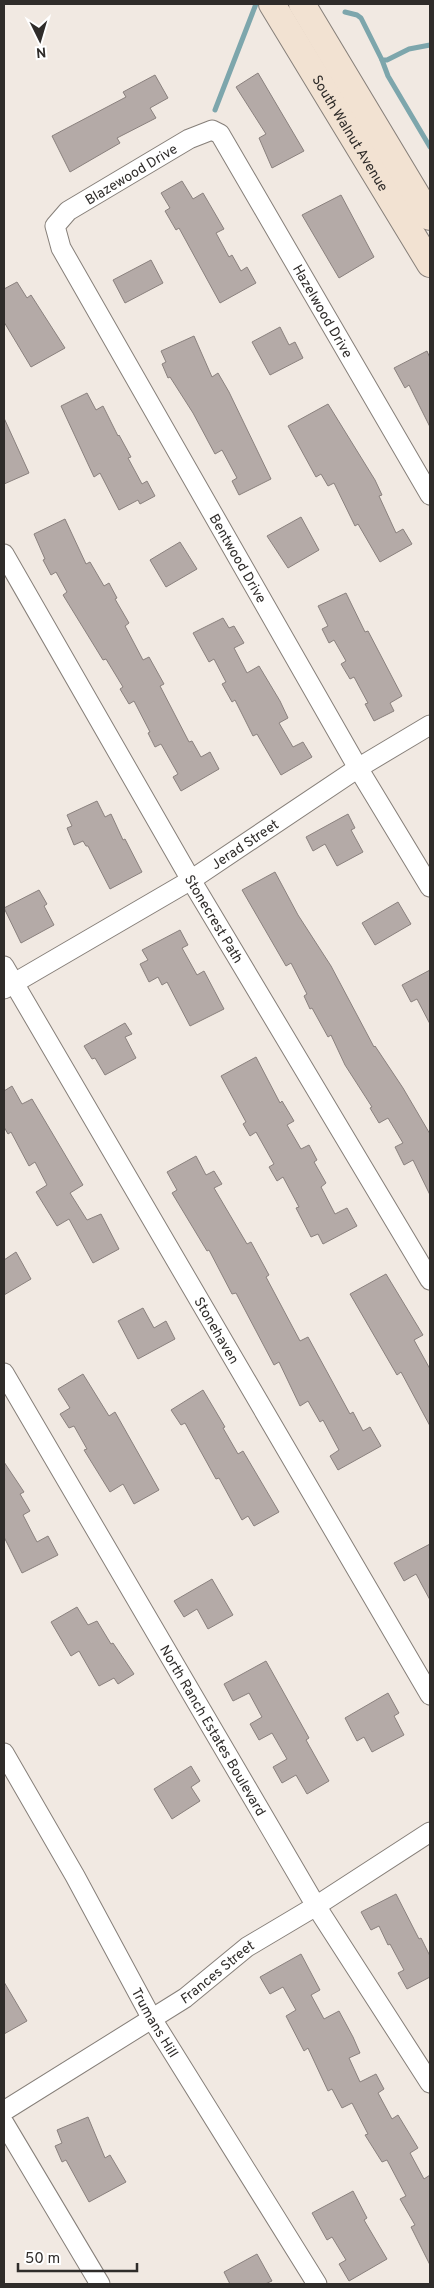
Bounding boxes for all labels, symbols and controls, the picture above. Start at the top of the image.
north arrow [15,15,65,65]
text: N [35,43,47,60]
street label: South Walnut Avenue [307,73,391,195]
street label: Blazewood Drive [82,141,181,210]
street label: Hazelwood Drive [288,262,355,362]
street label: Bentwood Drive [205,511,269,607]
street label: Jerad Street [208,817,283,874]
street label: Stonecrest Path [180,872,246,967]
street label: Stonehaven [189,1295,242,1368]
street label: North Ranch Estates Boulevard [155,1642,269,1820]
street label: Frances Street [178,1938,258,2008]
street label: Trumans Hill [127,1985,181,2061]
scale bar [18,2240,136,2272]
text: 50 m [25,2250,60,2269]

